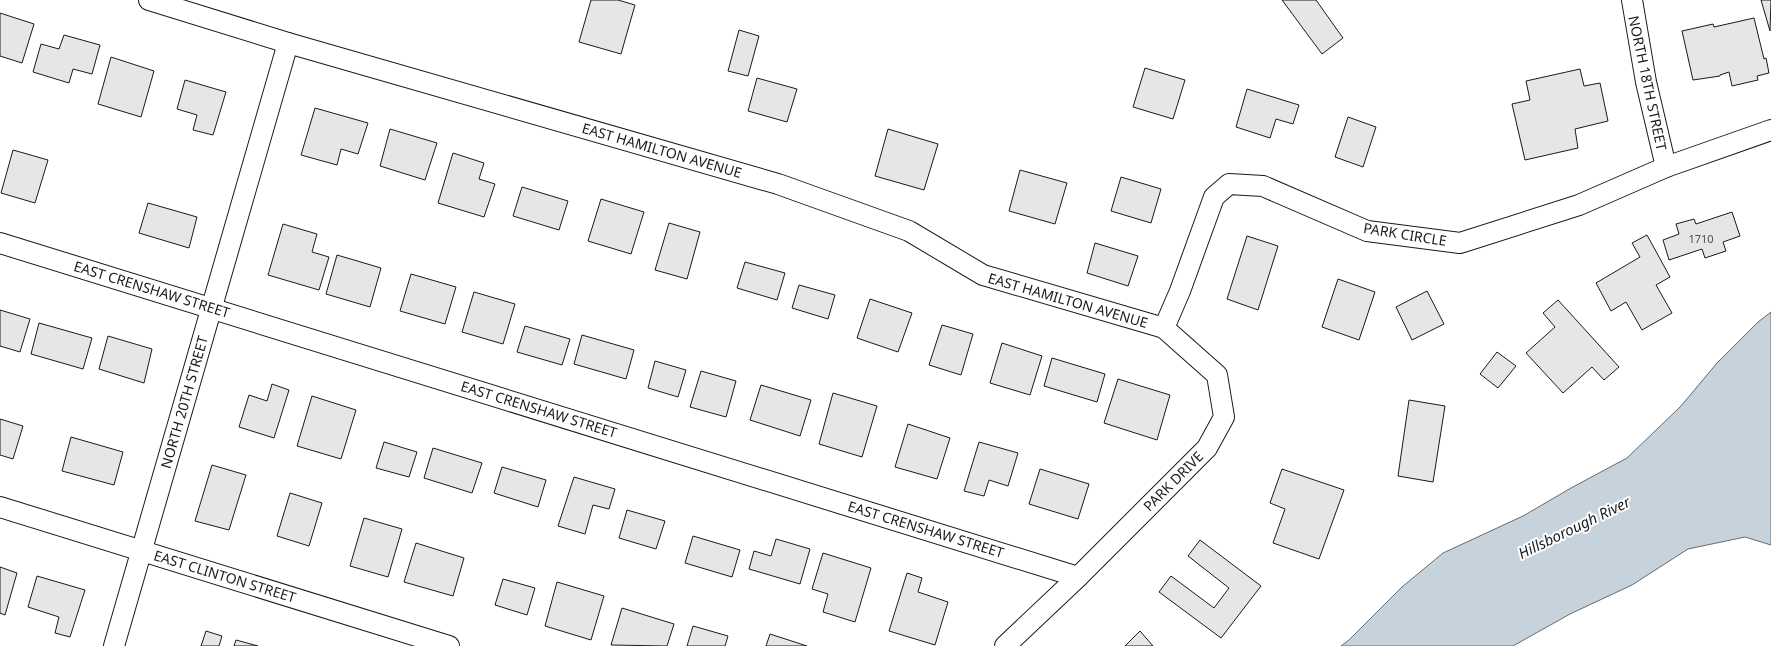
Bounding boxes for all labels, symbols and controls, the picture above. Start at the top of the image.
street label: NORTH 18TH STREET [1624,14,1672,152]
street label: EAST HAMILTON AVENUE [580,118,744,182]
street label: PARK CIRCLE [1362,218,1448,250]
house number: 1710 [1688,231,1714,246]
street label: EAST CRENSHAW STREET [72,256,233,322]
street label: EAST HAMILTON AVENUE [986,268,1150,332]
street label: NORTH 20TH STREET [156,333,212,471]
street label: EAST CRENSHAW STREET [459,376,620,442]
street label: PARK DRIVE [1139,447,1207,515]
water label: Hillsborough River [1515,491,1634,563]
street label: EAST CRENSHAW STREET [846,496,1007,562]
street label: EAST CLINTON STREET [152,545,299,607]

